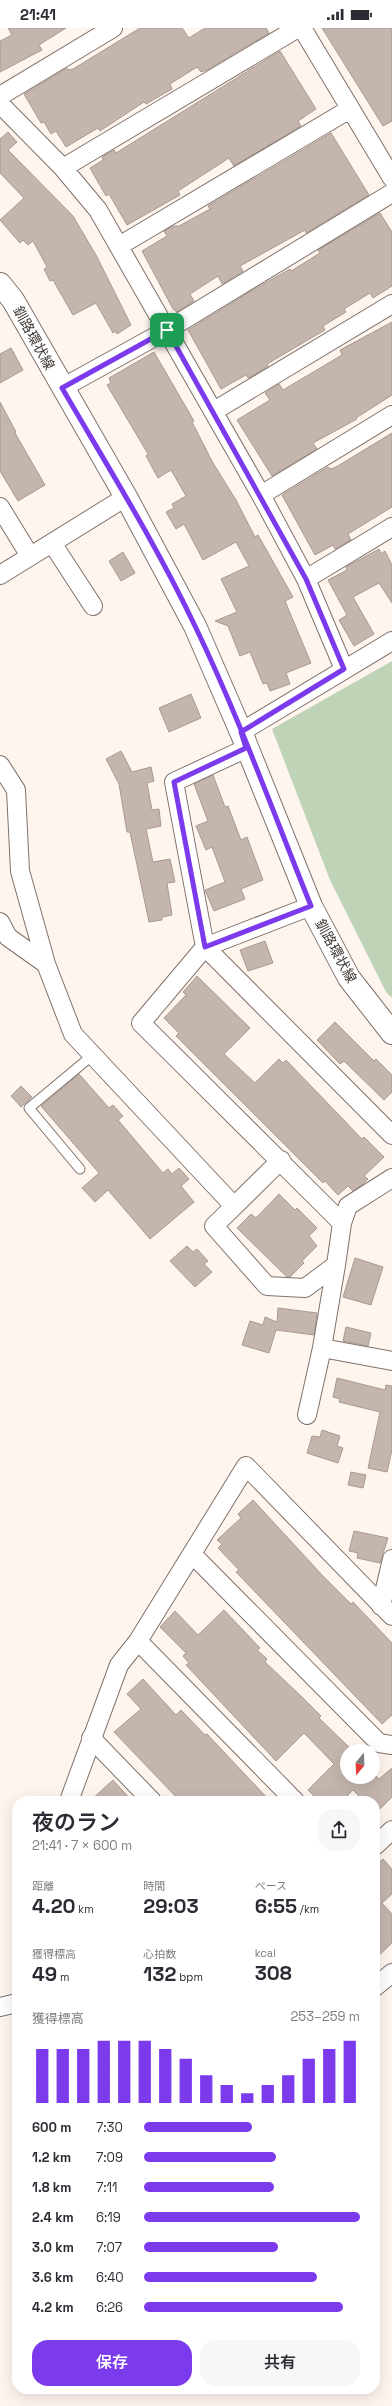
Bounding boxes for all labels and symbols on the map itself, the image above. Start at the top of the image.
street label: 釧路環状線 [9,303,59,373]
pin [150,313,184,347]
street label: 釧路環状線 [311,916,361,986]
north arrow [340,1744,380,1784]

